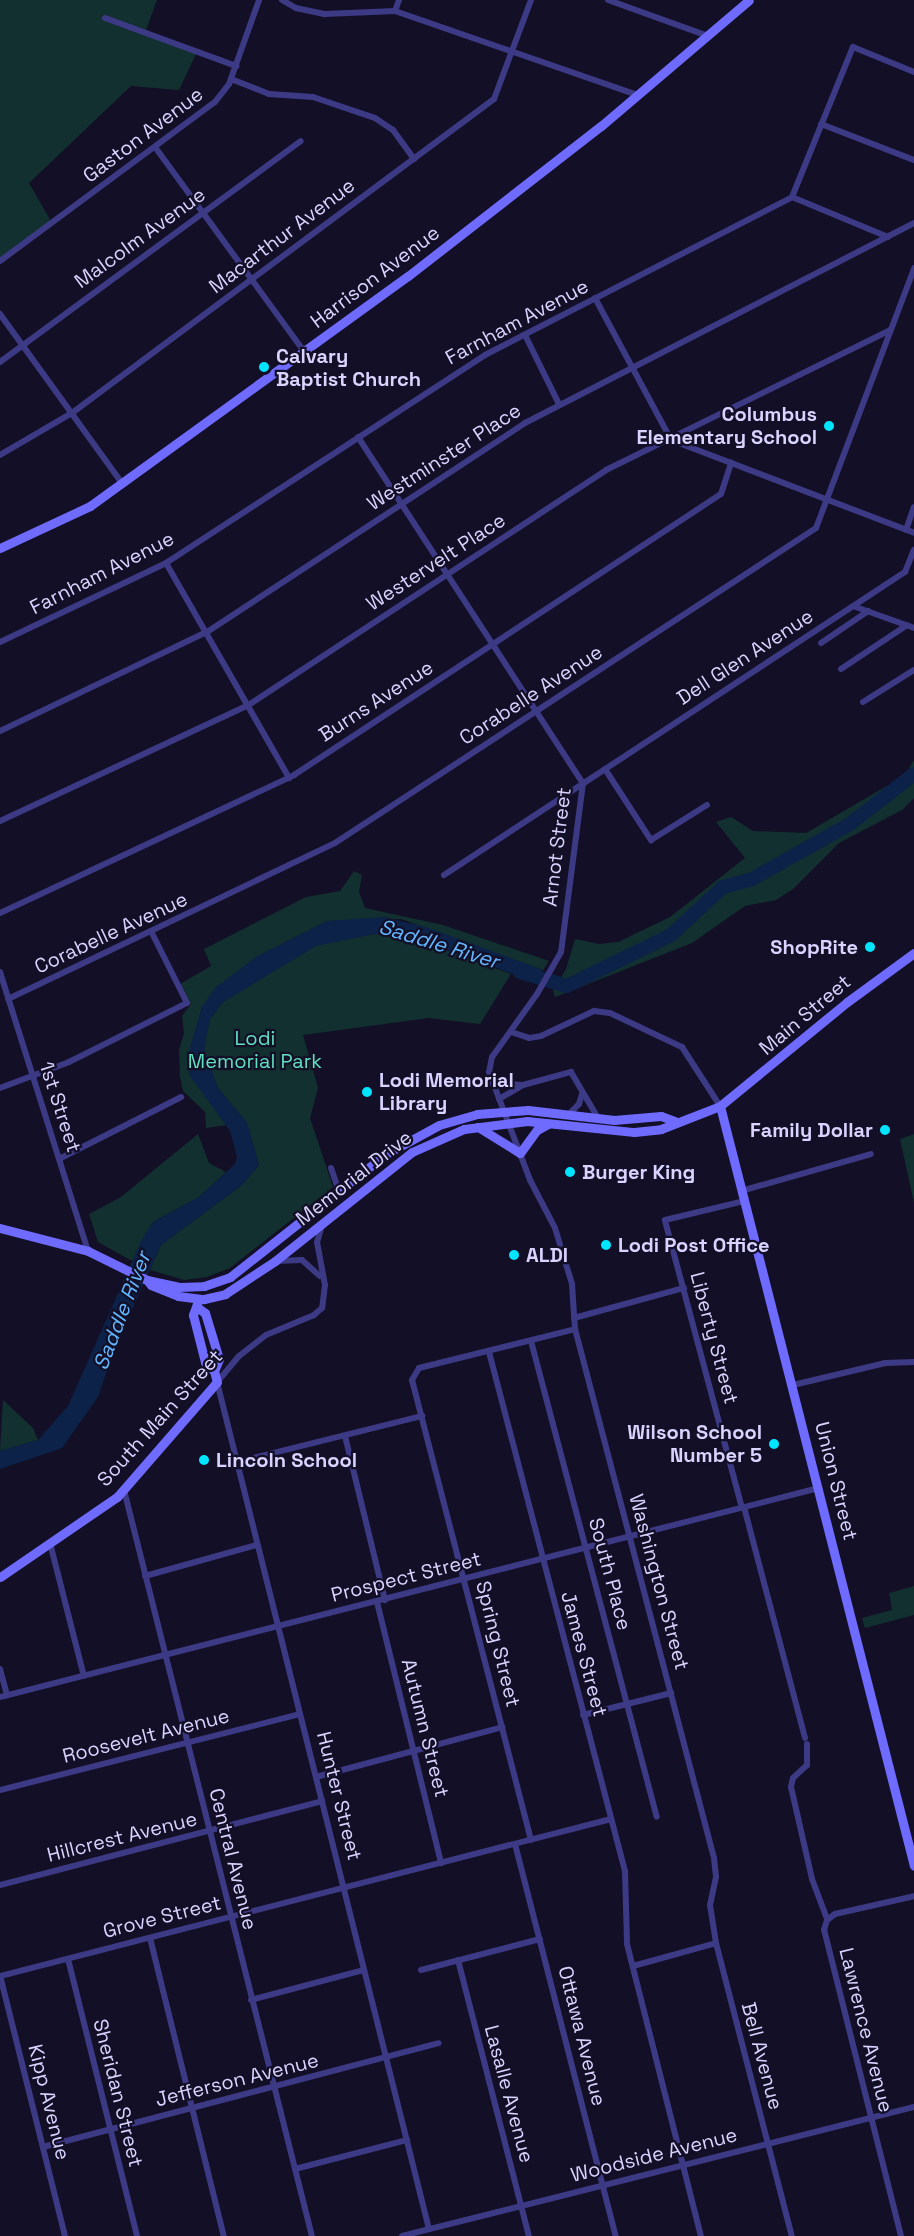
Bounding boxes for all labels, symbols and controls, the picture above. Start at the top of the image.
street label: Gaston Avenue [78,82,208,188]
street label: Macarthur Avenue [204,173,360,299]
street label: Malcolm Avenue [70,182,210,294]
street label: Harrison Avenue [306,221,444,333]
street label: Farnham Avenue [441,274,593,370]
place label: Calvary Baptist Church [276,344,421,391]
marker: Calvary Baptist Church [257,360,271,374]
street label: Westminster Place [363,398,525,516]
place label: Columbus Elementary School [636,402,817,449]
marker: Columbus Elementary School [822,419,836,433]
street label: Westervelt Place [362,508,510,616]
street label: Farnham Avenue [26,526,178,620]
street label: Dell Glen Avenue [672,604,818,710]
street label: Corabelle Avenue [455,640,607,750]
street label: Burns Avenue [314,655,438,747]
street label: Arnot Street [538,786,576,908]
street label: Corabelle Avenue [31,887,191,979]
water label: Saddle River [376,914,502,974]
place label: ShopRite [770,935,858,959]
marker: ShopRite [863,940,877,954]
street label: Main Street [754,970,856,1060]
park label: Lodi Memorial Park [188,1026,322,1073]
street label: 1st Street [34,1059,86,1155]
place label: Lodi Memorial Library [379,1068,514,1115]
marker: Lodi Memorial Library [360,1085,374,1099]
place label: Family Dollar [750,1118,873,1142]
marker: Family Dollar [878,1123,892,1137]
street label: Memorial Drive [291,1125,417,1231]
place label: Burger King [582,1160,695,1184]
marker: Burger King [563,1165,577,1179]
place label: Lodi Post Office [618,1233,770,1257]
marker: Lodi Post Office [599,1238,613,1252]
place label: ALDI [526,1243,568,1267]
water label: Saddle River [88,1248,156,1374]
marker: ALDI [507,1248,521,1262]
street label: Liberty Street [685,1269,743,1407]
street label: South Main Street [92,1345,228,1491]
street label: Union Street [810,1419,862,1543]
place label: Wilson School Number 5 [627,1420,762,1467]
marker: Wilson School Number 5 [767,1437,781,1451]
place label: Lincoln School [216,1448,357,1472]
marker: Lincoln School [197,1453,211,1467]
street label: Washington Street [624,1491,694,1673]
street label: South Place [583,1515,637,1633]
street label: Prospect Street [328,1547,484,1607]
street label: Spring Street [471,1579,525,1709]
street label: James Street [556,1589,612,1719]
street label: Autumn Street [396,1656,454,1800]
street label: Roosevelt Avenue [60,1704,232,1768]
street label: Hunter Street [311,1729,367,1863]
street label: Central Avenue [204,1786,262,1932]
street label: Hillcrest Avenue [44,1807,200,1867]
street label: Grove Street [100,1891,224,1943]
street label: Lawrence Avenue [834,1945,898,2115]
street label: Ottawa Avenue [553,1964,611,2108]
street label: Bell Avenue [736,1999,788,2113]
street label: Sheridan Street [88,2016,148,2170]
street label: Lasalle Avenue [479,2022,539,2166]
street label: Kipp Avenue [23,2042,75,2162]
street label: Jefferson Avenue [153,2048,321,2112]
street label: Woodside Avenue [568,2123,740,2187]

